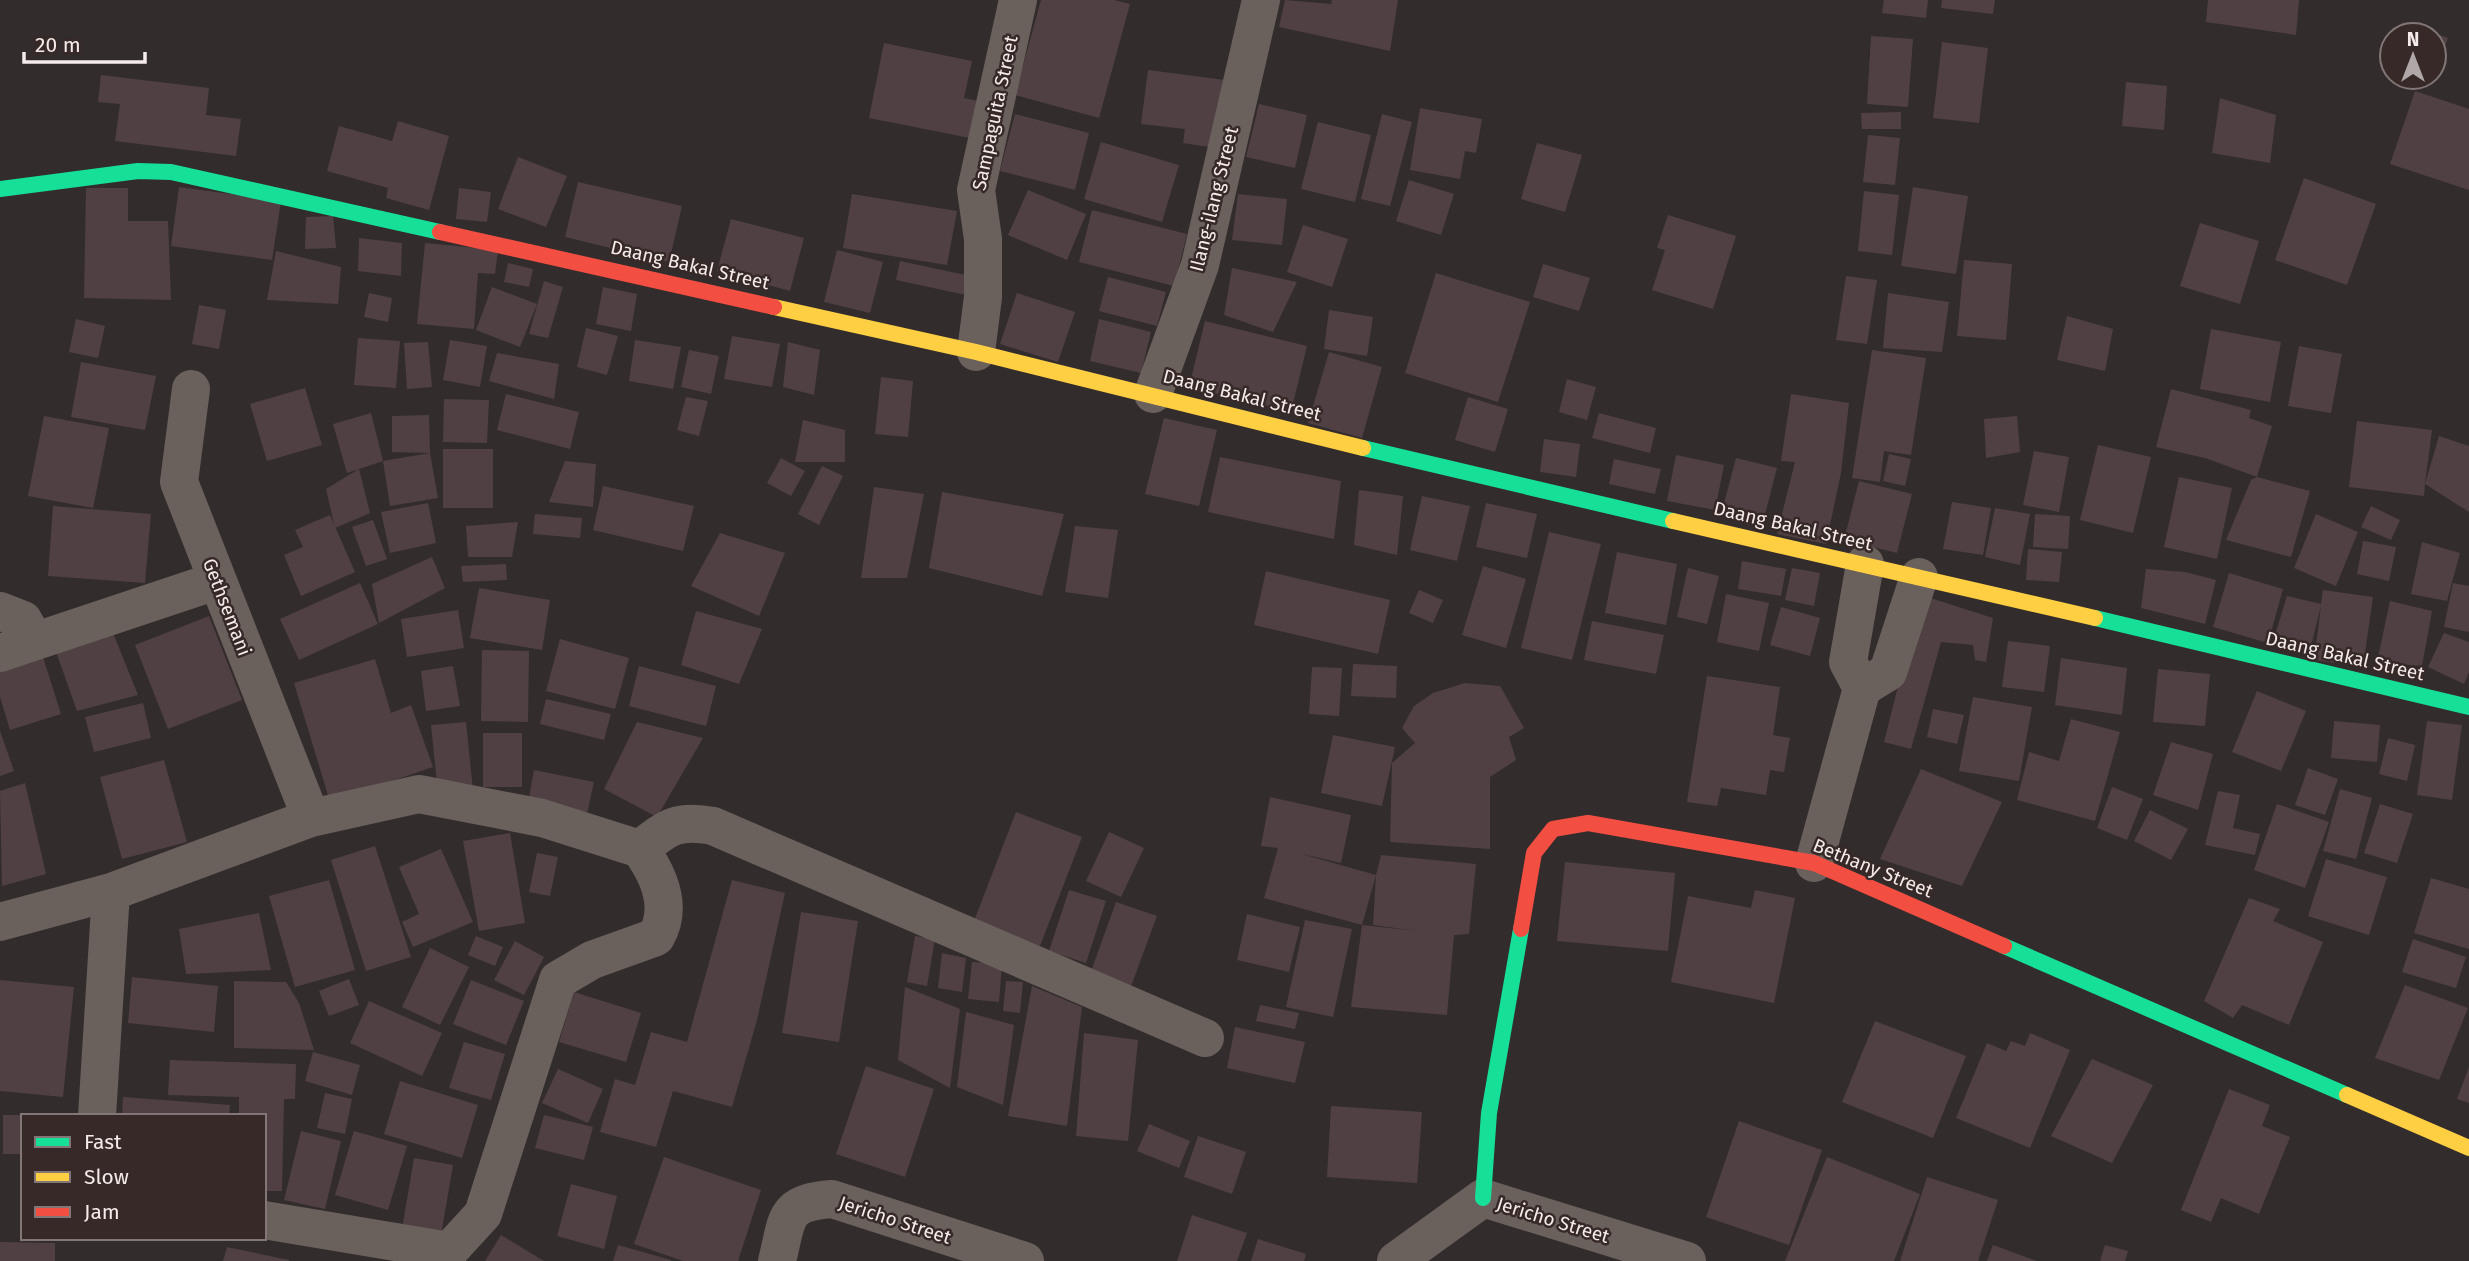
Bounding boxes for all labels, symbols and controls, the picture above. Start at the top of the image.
scale bar [24,21,145,65]
north arrow [2378,21,2448,91]
text: N [2407,28,2419,51]
text: 20 m [35,32,81,58]
street label: Sampaguita Street [967,33,1023,193]
street label: Ilang-ilang Street [1185,124,1243,274]
street label: Daang Bakal Street [608,236,772,294]
street label: Daang Bakal Street [1160,364,1324,426]
street label: Daang Bakal Street [1711,497,1875,555]
street label: Gethsemani [198,555,256,659]
street label: Daang Bakal Street [2263,627,2427,685]
street label: Bethany Street [1810,834,1936,903]
legend [21,1114,266,1240]
text: Fast [84,1129,122,1155]
text: Slow [84,1164,129,1190]
street label: Jericho Street [836,1191,954,1249]
street label: Jericho Street [1494,1192,1612,1248]
text: Jam [84,1199,120,1225]

